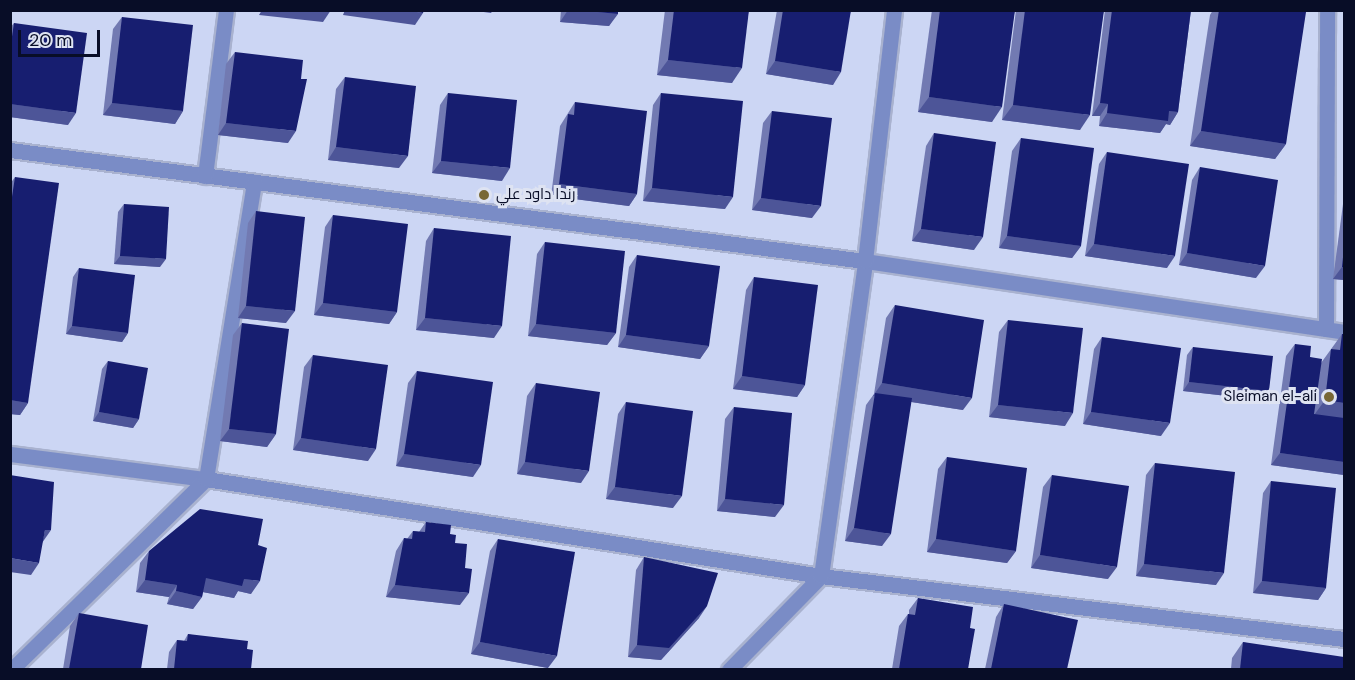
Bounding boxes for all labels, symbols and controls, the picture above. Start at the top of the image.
scale bar [21,18,104,56]
text: 20 m [29,28,72,52]
place label: رندا داود علي [496,186,575,204]
marker: رندا داود علي [477,188,491,202]
place label: Sleiman el-ali [1224,388,1317,406]
marker: Sleiman el-ali [1322,390,1336,404]

